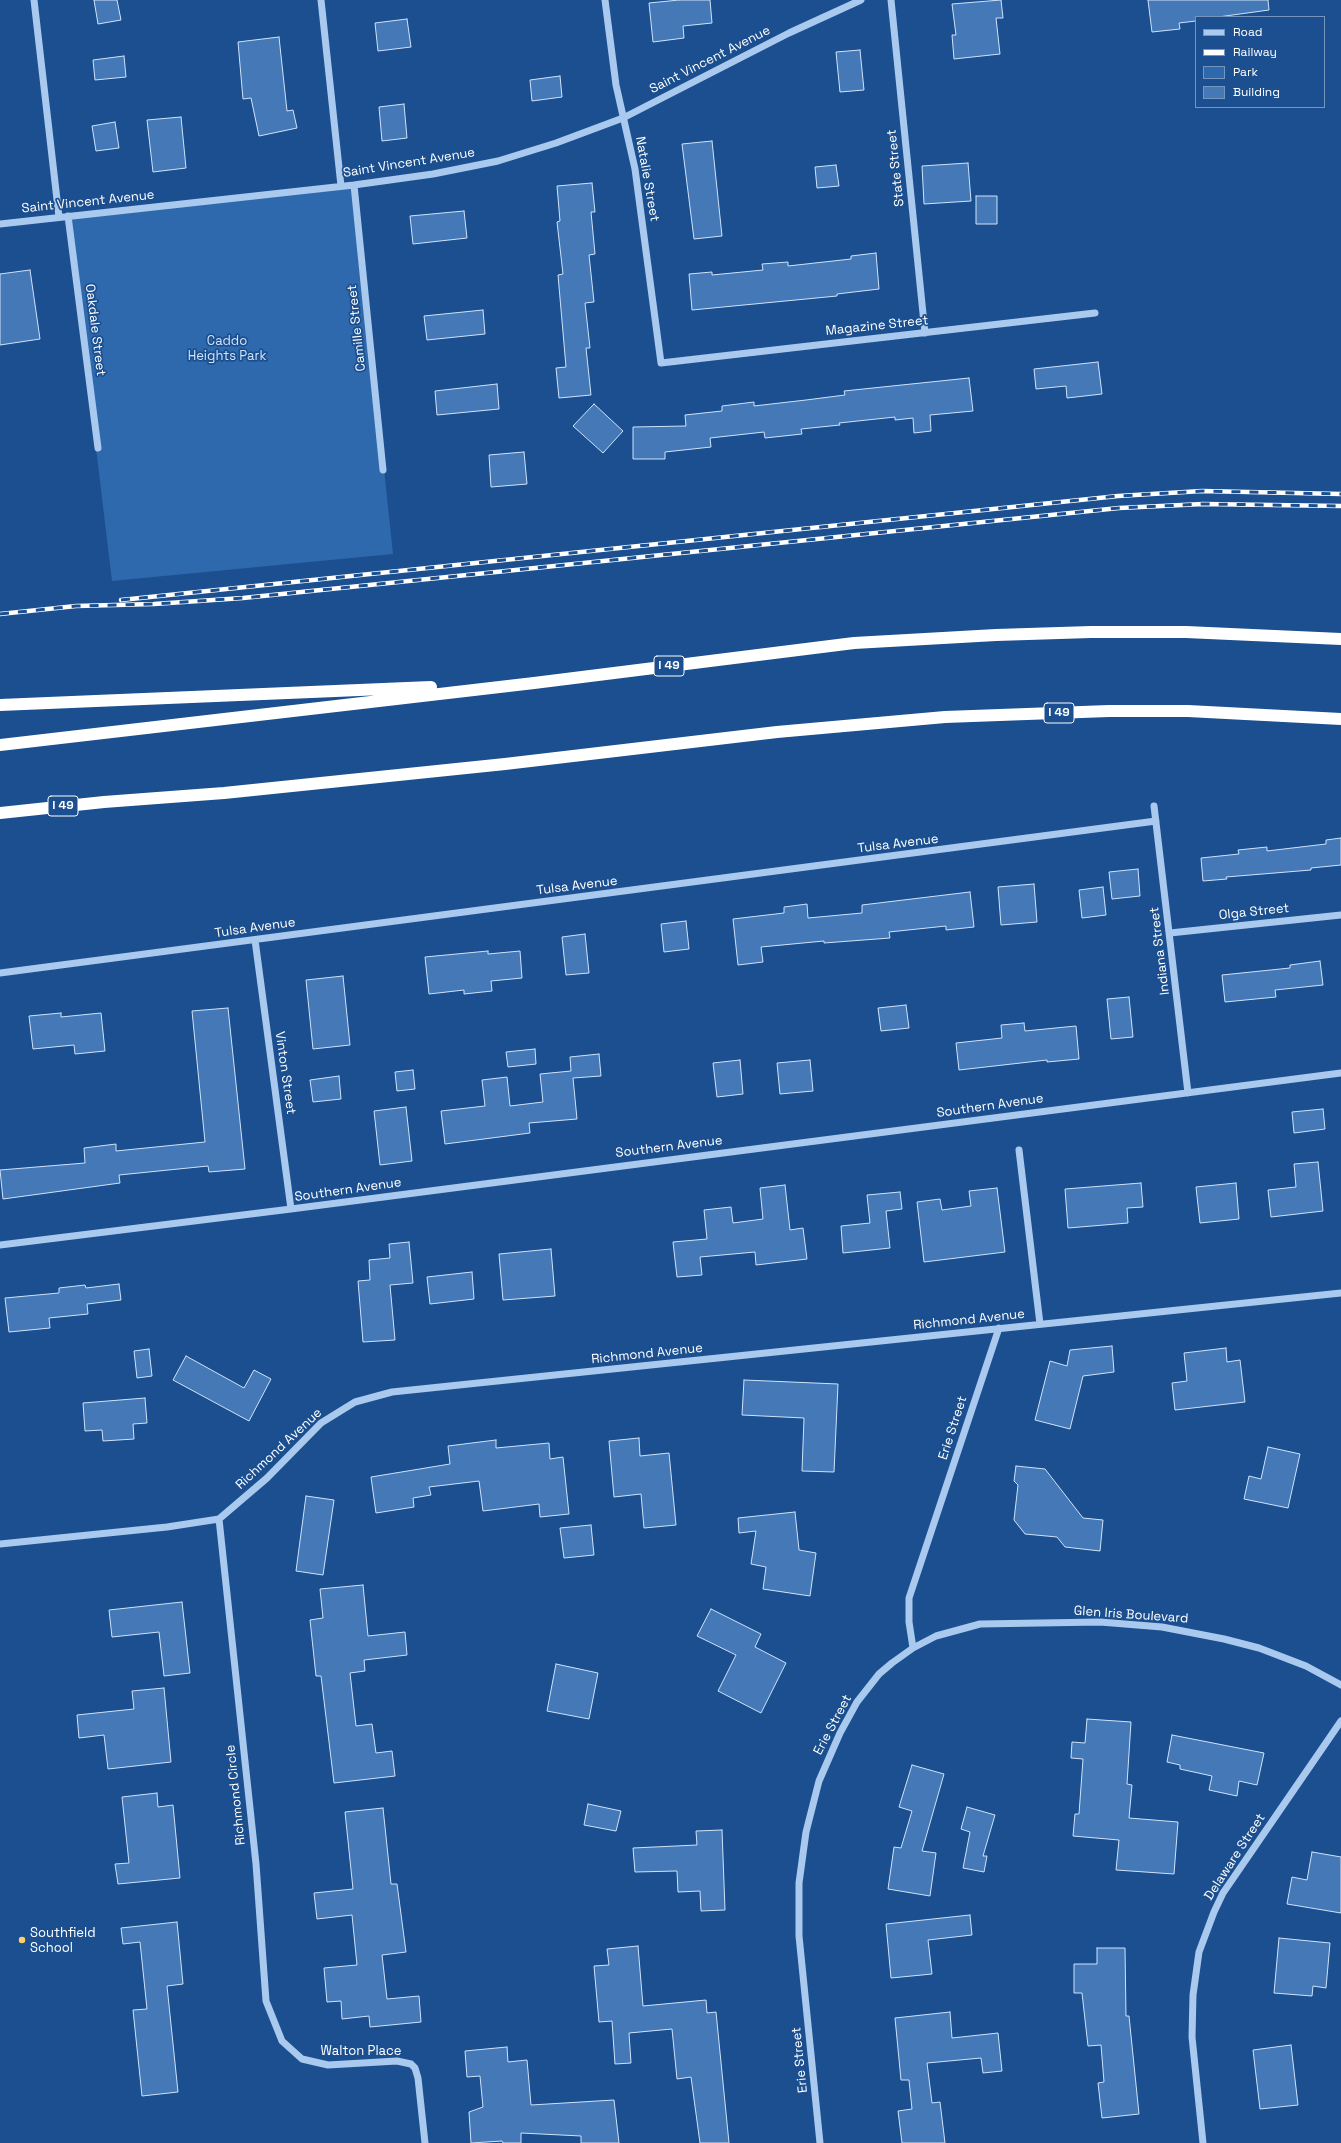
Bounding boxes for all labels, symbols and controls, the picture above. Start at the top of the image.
legend [1195,16,1325,108]
street label: Saint Vincent Avenue [647,23,773,97]
text: Road [1233,24,1262,40]
text: Railway [1233,44,1277,60]
text: Park [1233,64,1258,80]
text: Building [1233,84,1280,100]
street label: State Street [884,129,908,207]
street label: Natalie Street [632,135,662,223]
street label: Saint Vincent Avenue [342,145,476,181]
street label: Saint Vincent Avenue [21,187,155,217]
street label: Oakdale Street [82,283,108,377]
street label: Camille Street [345,284,369,372]
street label: Magazine Street [825,313,929,339]
park label: Caddo Heights Park [188,333,266,364]
road number: I 49 [654,656,684,676]
road number: I 49 [1044,703,1074,723]
road number: I 49 [48,796,78,816]
street label: Tulsa Avenue [857,831,939,857]
street label: Tulsa Avenue [536,873,618,899]
street label: Olga Street [1218,901,1290,923]
street label: Indiana Street [1147,906,1173,996]
street label: Tulsa Avenue [214,915,296,941]
street label: Vinton Street [271,1030,299,1116]
street label: Southern Avenue [936,1091,1044,1121]
street label: Southern Avenue [615,1133,723,1161]
street label: Southern Avenue [294,1175,402,1205]
street label: Richmond Avenue [913,1306,1025,1334]
street label: Richmond Avenue [591,1340,703,1368]
street label: Erie Street [935,1394,971,1462]
street label: Richmond Avenue [233,1405,325,1493]
street label: Glen Iris Boulevard [1073,1603,1189,1627]
street label: Erie Street [811,1692,855,1758]
street label: Richmond Circle [223,1744,249,1846]
street label: Delaware Street [1201,1811,1269,1903]
place label: Southfield School [30,1925,96,1956]
marker: Southfield School [17,1935,27,1945]
street label: Erie Street [789,2026,811,2094]
street label: Walton Place [321,2043,401,2059]

